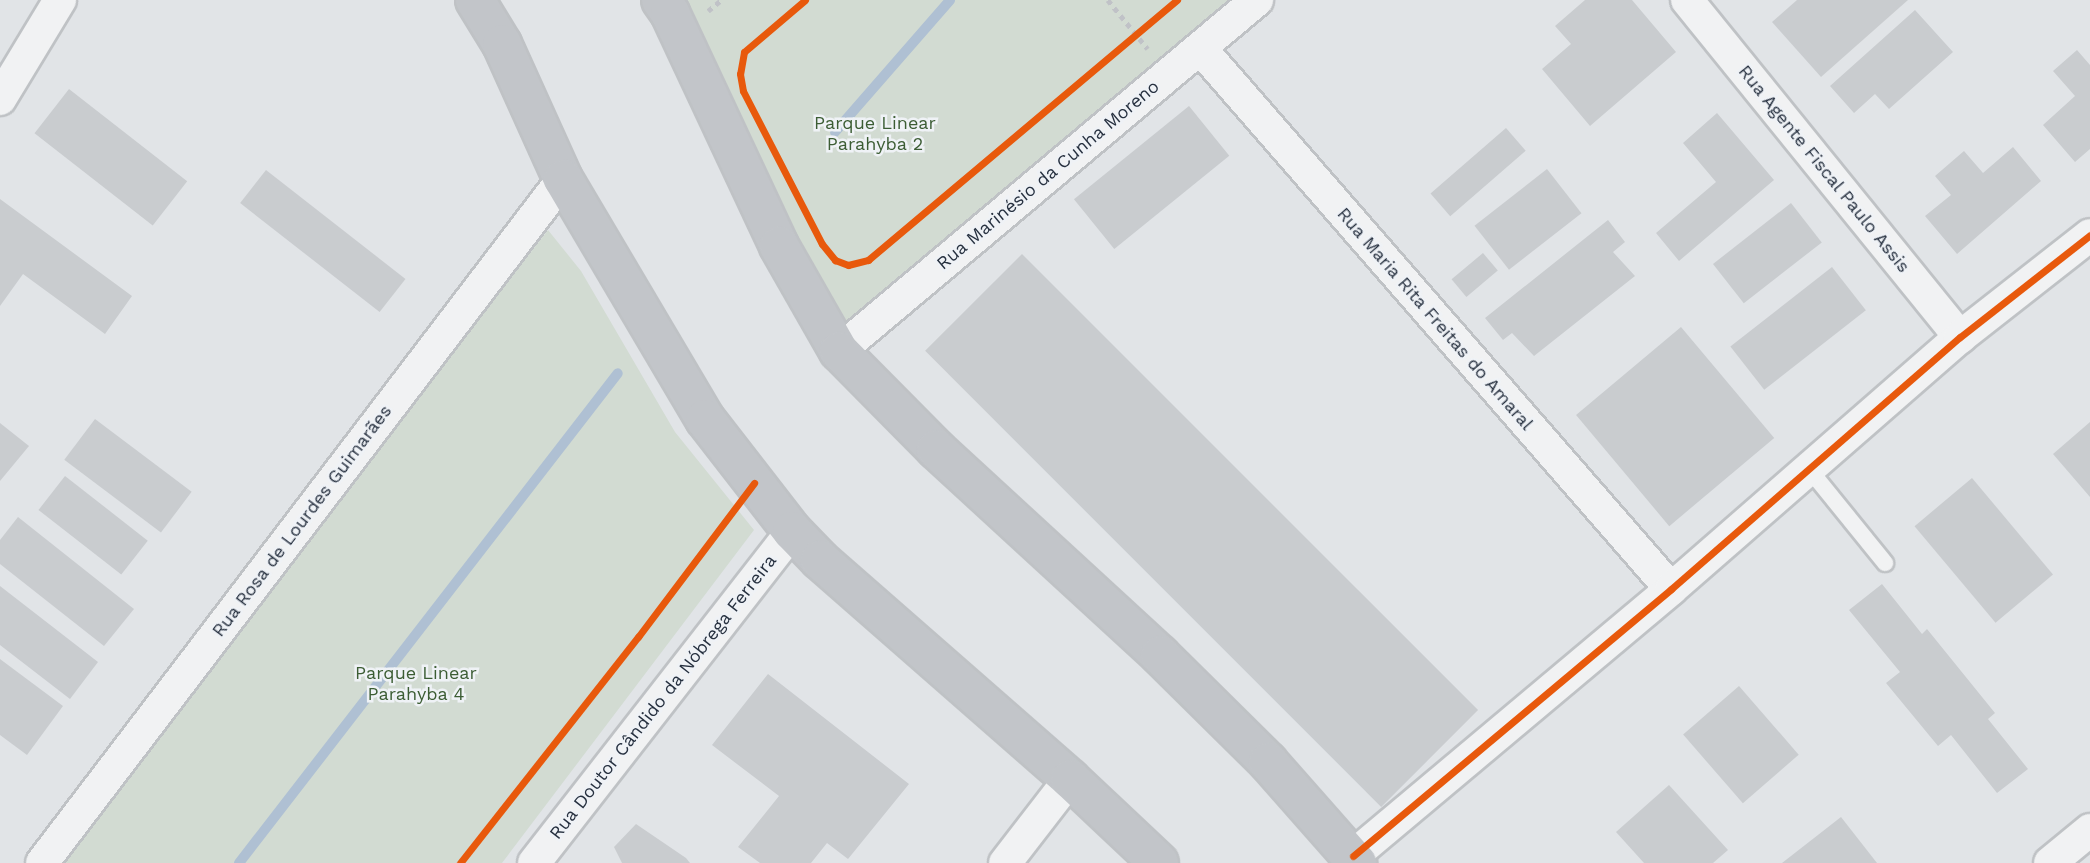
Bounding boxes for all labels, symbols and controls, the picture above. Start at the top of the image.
street label: Rua Agente Fiscal Paulo Assis [1733,60,1915,278]
street label: Rua Marinésio da Cunha Moreno [932,75,1164,275]
park label: Parque Linear Parahyba 2 [814,113,936,156]
street label: Rua Maria Rita Freitas do Amaral [1332,203,1538,435]
street label: Rua Rosa de Lourdes Guimarães [207,401,397,641]
street label: Rua Doutor Cândido da Nóbrega Ferreira [545,550,781,844]
park label: Parque Linear Parahyba 4 [355,663,477,706]

